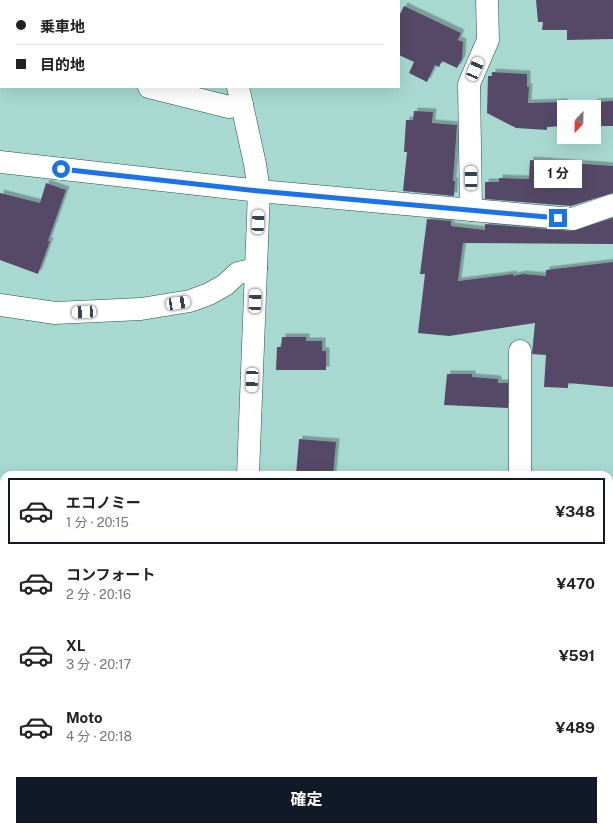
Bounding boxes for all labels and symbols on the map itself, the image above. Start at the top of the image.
car [465,56,485,82]
north arrow [557,100,601,144]
route start [52,160,70,178]
callout: 1 分 [534,160,582,188]
car [465,166,477,190]
route end [549,209,567,227]
car [252,210,264,234]
car [249,289,261,313]
car [165,295,191,311]
car [72,305,96,319]
car [246,368,258,392]

